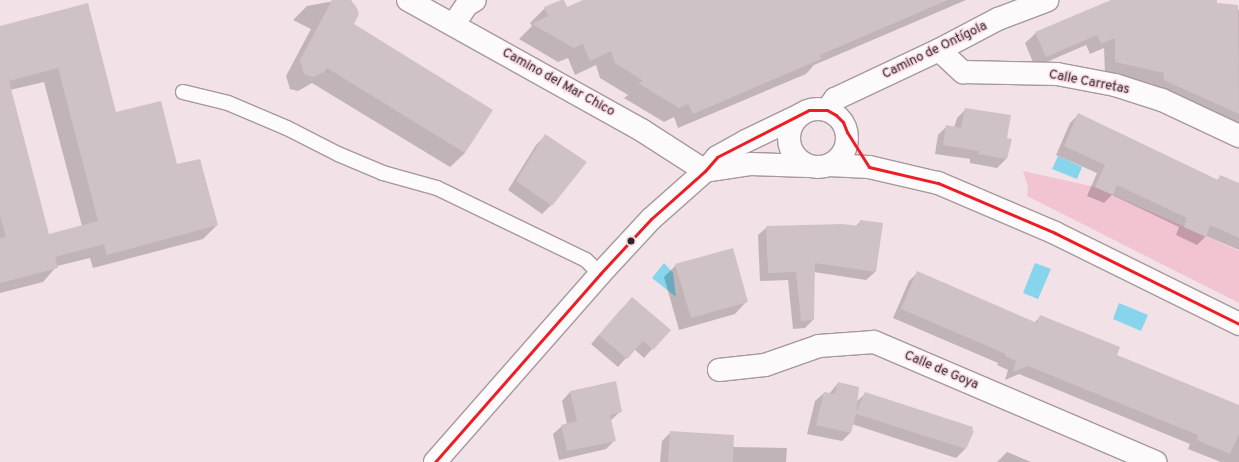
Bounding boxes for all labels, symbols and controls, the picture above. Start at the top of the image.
street label: Camino de Ontígola [880,19,990,83]
street label: Camino del Mar Chico [499,46,617,120]
street label: Calle Carretas [1047,68,1131,98]
unlabelled marker [626,236,636,246]
street label: Calle de Goya [902,348,980,394]

